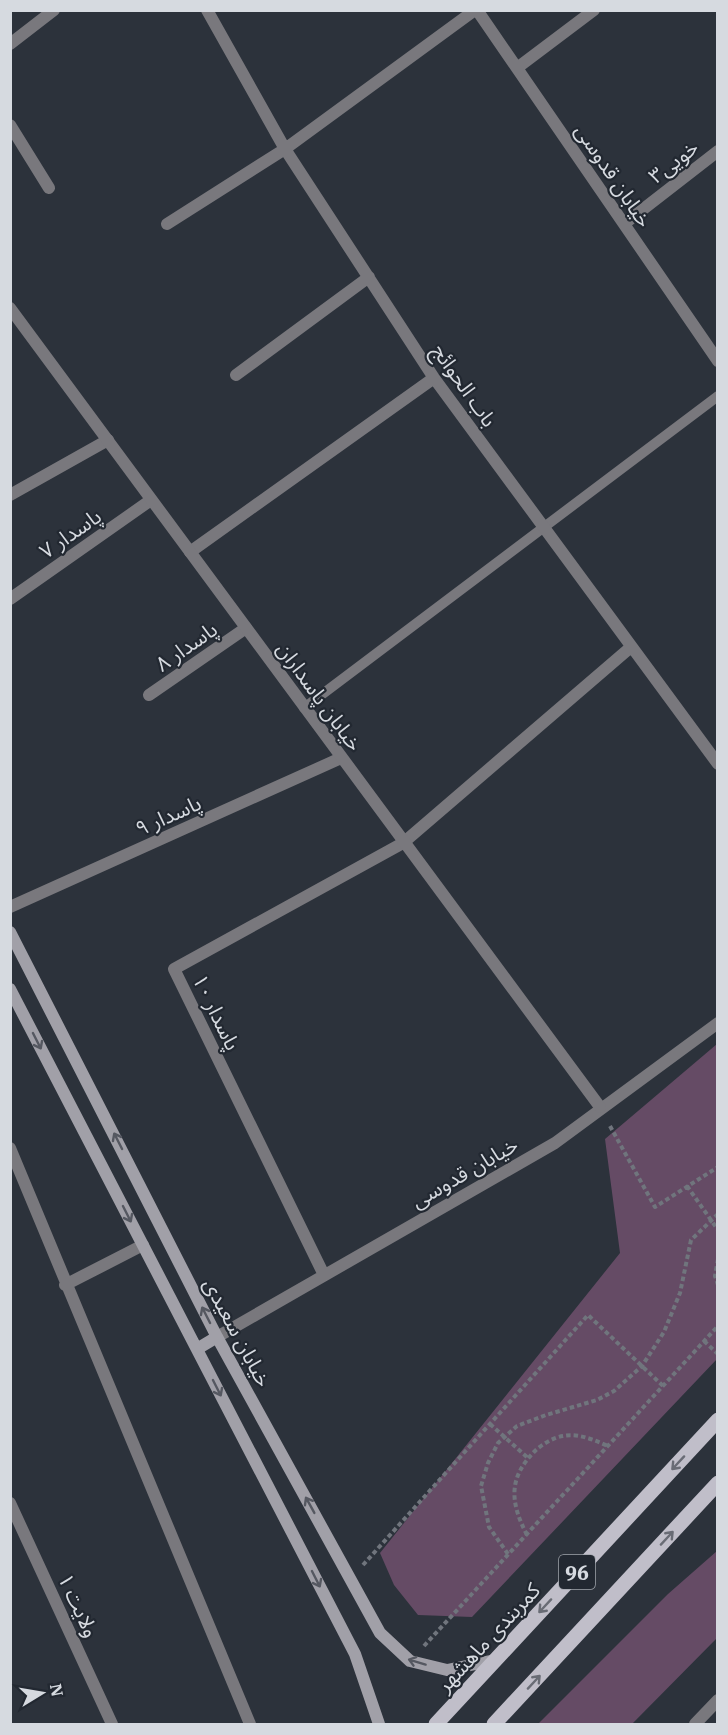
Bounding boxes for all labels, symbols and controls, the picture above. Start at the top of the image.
street label: خیابان قدوسی [569,118,659,232]
street label: خویی۳ [642,133,704,189]
street label: باب الحوائج [425,338,504,433]
street label: پاسدار ۷ [33,502,107,565]
street label: پاسدار ۸ [149,615,223,678]
street label: خیابان پاسداران [271,636,369,756]
street label: پاسدار ۹ [131,788,206,842]
street label: پاسدار ۱۰ [186,969,247,1055]
one-way arrow [32,1032,44,1050]
street label: خیابان قدوسی [405,1130,523,1214]
one-way arrow [111,1133,123,1151]
one-way arrow [122,1205,133,1223]
street label: خیابان سعیدی [198,1273,278,1391]
one-way arrow [200,1307,212,1324]
one-way arrow [212,1378,223,1396]
one-way arrow [671,1455,685,1470]
one-way arrow [304,1496,315,1514]
one-way arrow [659,1531,674,1546]
road number: 96 [559,1555,595,1589]
street label: ولایت ۱ [52,1568,106,1642]
one-way arrow [311,1570,322,1588]
street label: کمربندی ماهشهر [430,1576,546,1698]
one-way arrow [538,1598,552,1613]
one-way arrow [408,1656,427,1667]
north arrow [12,1663,72,1723]
one-way arrow [527,1674,541,1689]
text: N [46,1682,68,1698]

